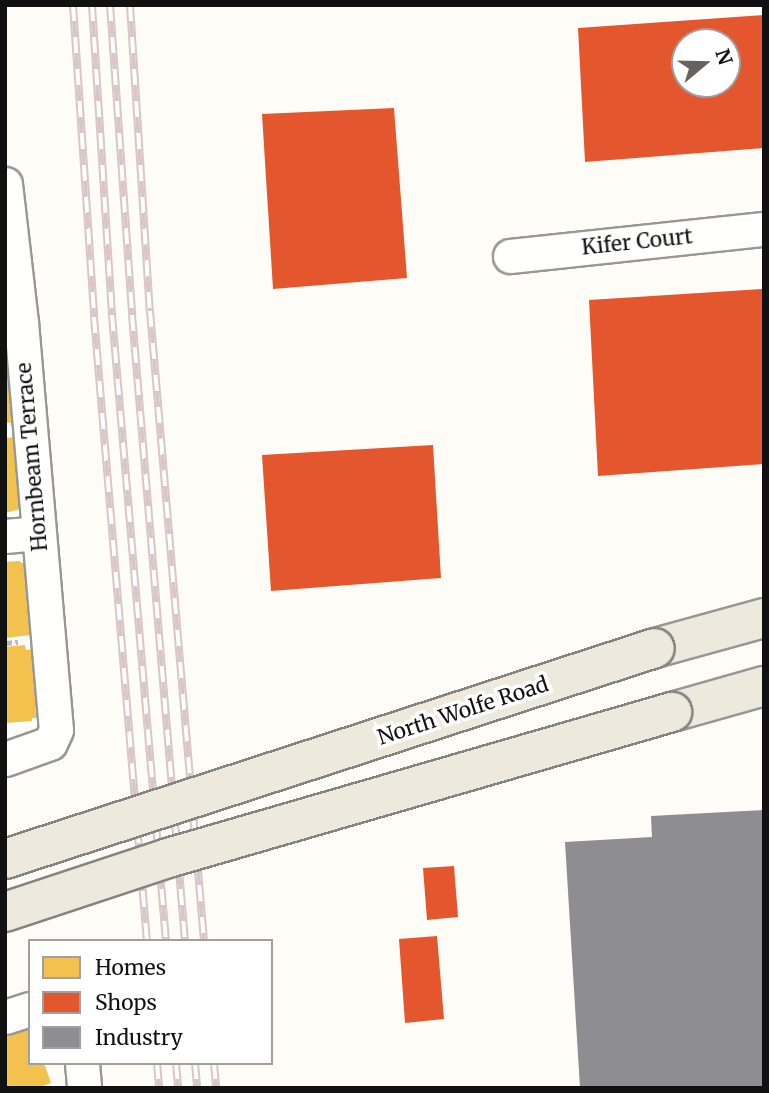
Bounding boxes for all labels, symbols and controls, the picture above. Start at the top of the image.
north arrow [671,28,741,98]
text: N [710,46,738,68]
street label: Kifer Court [580,224,694,260]
street label: Hornbeam Terrace [11,362,53,552]
street label: North Wolfe Road [375,672,551,750]
legend [28,939,273,1065]
text: Homes [95,954,166,981]
text: Shops [95,989,157,1016]
text: Industry [95,1024,183,1051]

